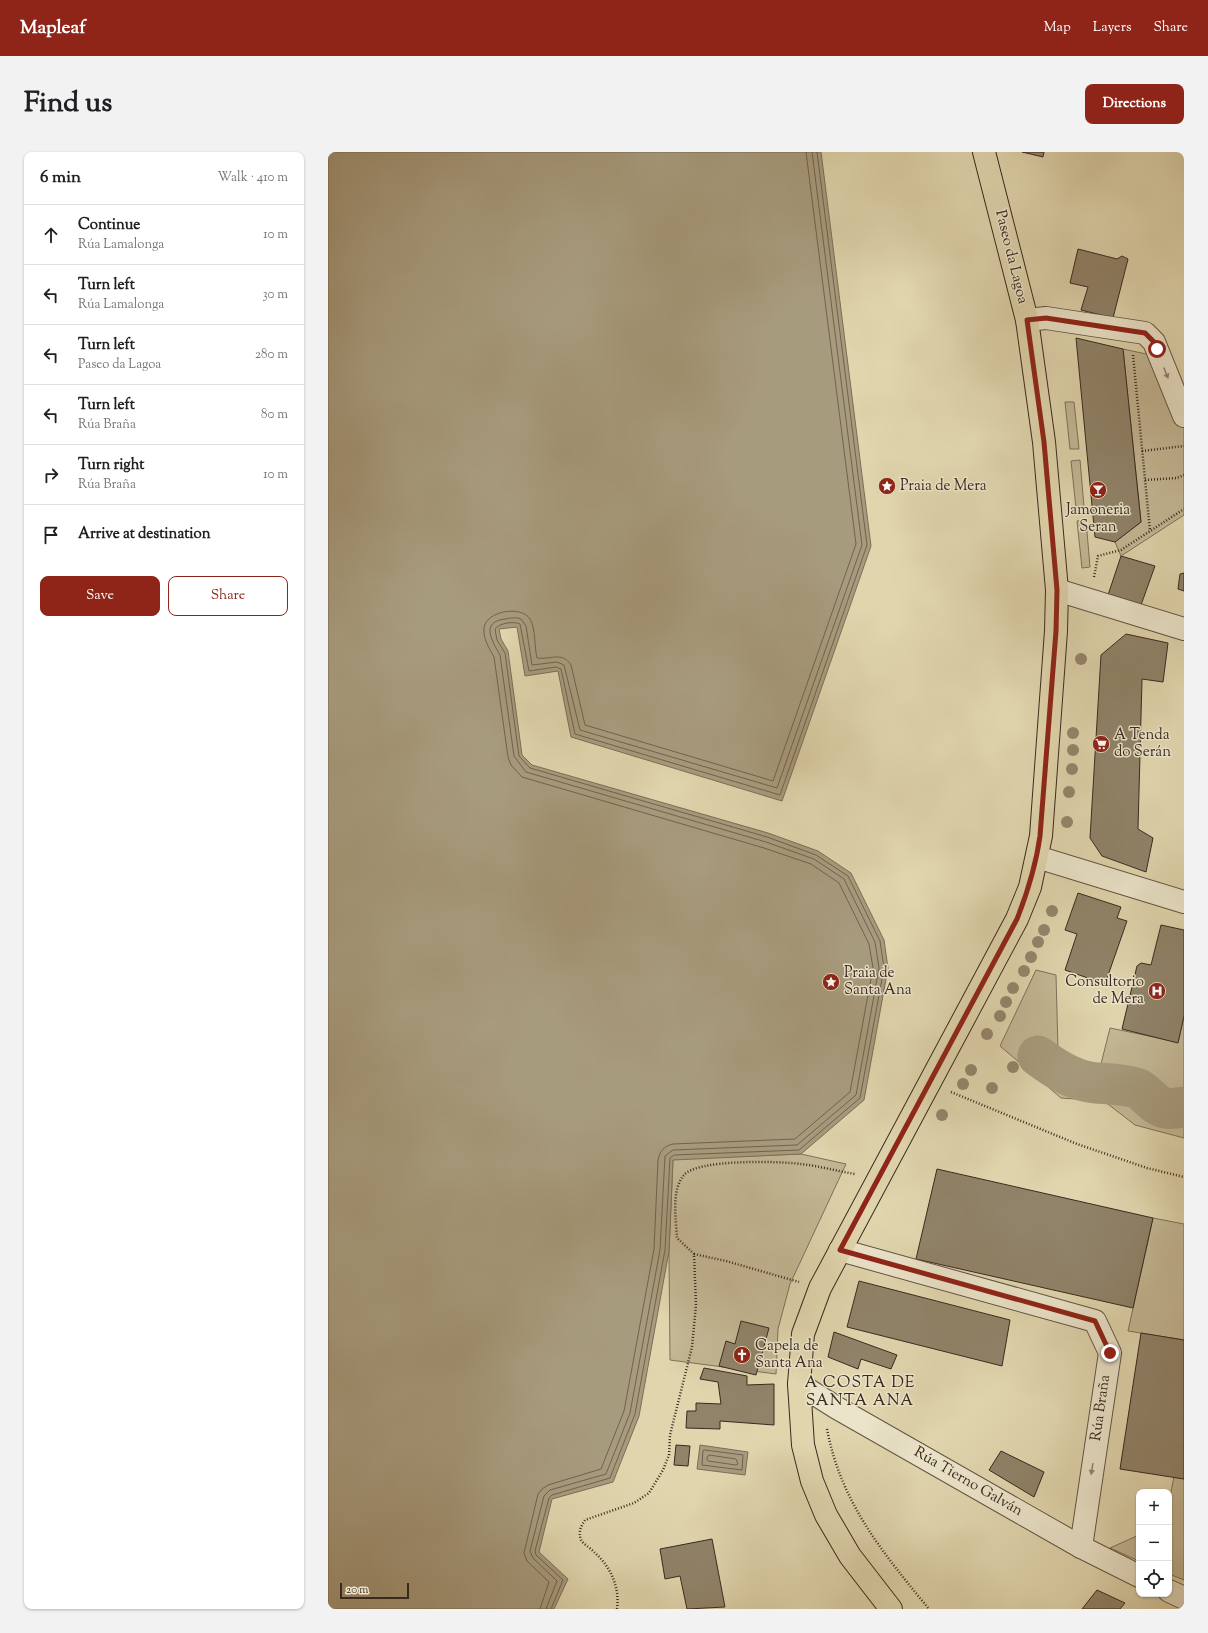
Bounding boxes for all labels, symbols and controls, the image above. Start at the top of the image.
text: Mapleaf [20,15,86,42]
text: Map [1044,18,1071,38]
text: Layers [1093,18,1131,38]
text: Share [1153,18,1188,38]
text: Find us [24,84,112,124]
button: Directions [1085,84,1184,124]
text: 6 min [40,166,81,190]
text: Walk · 410 m [217,169,288,187]
street label: Paseo da Lagoa [989,208,1033,306]
text: Continue [78,215,140,236]
icon: ahead [40,224,62,246]
text: 10 m [263,226,288,244]
text: Rúa Lamalonga [78,236,164,254]
text: Turn left [78,275,135,296]
icon: left [40,284,62,306]
text: 30 m [262,286,288,304]
text: Rúa Lamalonga [78,296,164,314]
text: Turn left [78,335,135,356]
route start [1148,340,1166,358]
icon: left [40,344,62,366]
text: 280 m [255,346,288,364]
text: Paseo da Lagoa [78,356,161,374]
one-way arrow [1164,367,1170,379]
text: Turn left [78,395,135,416]
icon: left [40,404,62,426]
text: 80 m [261,406,288,424]
text: Rúa Braña [78,416,136,434]
text: Turn right [78,455,144,476]
icon: right [40,464,62,486]
text: 10 m [263,466,288,484]
text: Rúa Braña [78,476,136,494]
place icon: Praia de Mera [877,476,897,496]
place label: Praia de Mera [900,476,987,497]
bar icon: Jamoneria Seran [1088,480,1108,500]
place label: Jamoneria Seran [1065,500,1130,538]
icon: arrive [40,524,62,546]
text: Arrive at destination [78,524,211,545]
button: Save [40,576,160,616]
button: Share [168,576,288,616]
place label: A Tenda do Serán [1114,725,1171,763]
supermarket icon: A Tenda do Serán [1091,734,1111,754]
place label: Praia de Santa Ana [844,963,912,1001]
place icon: Praia de Santa Ana [821,972,841,992]
place label: Consultorio de Mera [1065,972,1144,1010]
hospital icon: Consultorio de Mera [1147,981,1167,1001]
place label: Capela de Santa Ana [755,1336,823,1374]
route end [1101,1344,1119,1362]
church icon: Capela de Santa Ana [732,1345,752,1365]
district label: A COSTA DE SANTA ANA [804,1372,916,1413]
street label: Rúa Braña [1086,1373,1116,1443]
street label: Rúa Tierno Galván [910,1442,1026,1522]
one-way arrow [1089,1463,1095,1475]
map controls [1136,1489,1172,1597]
button: + [1136,1489,1172,1525]
button: − [1136,1525,1172,1561]
button: locate [1136,1561,1172,1597]
scale bar [340,1581,409,1600]
text: 20 m [346,1582,368,1598]

